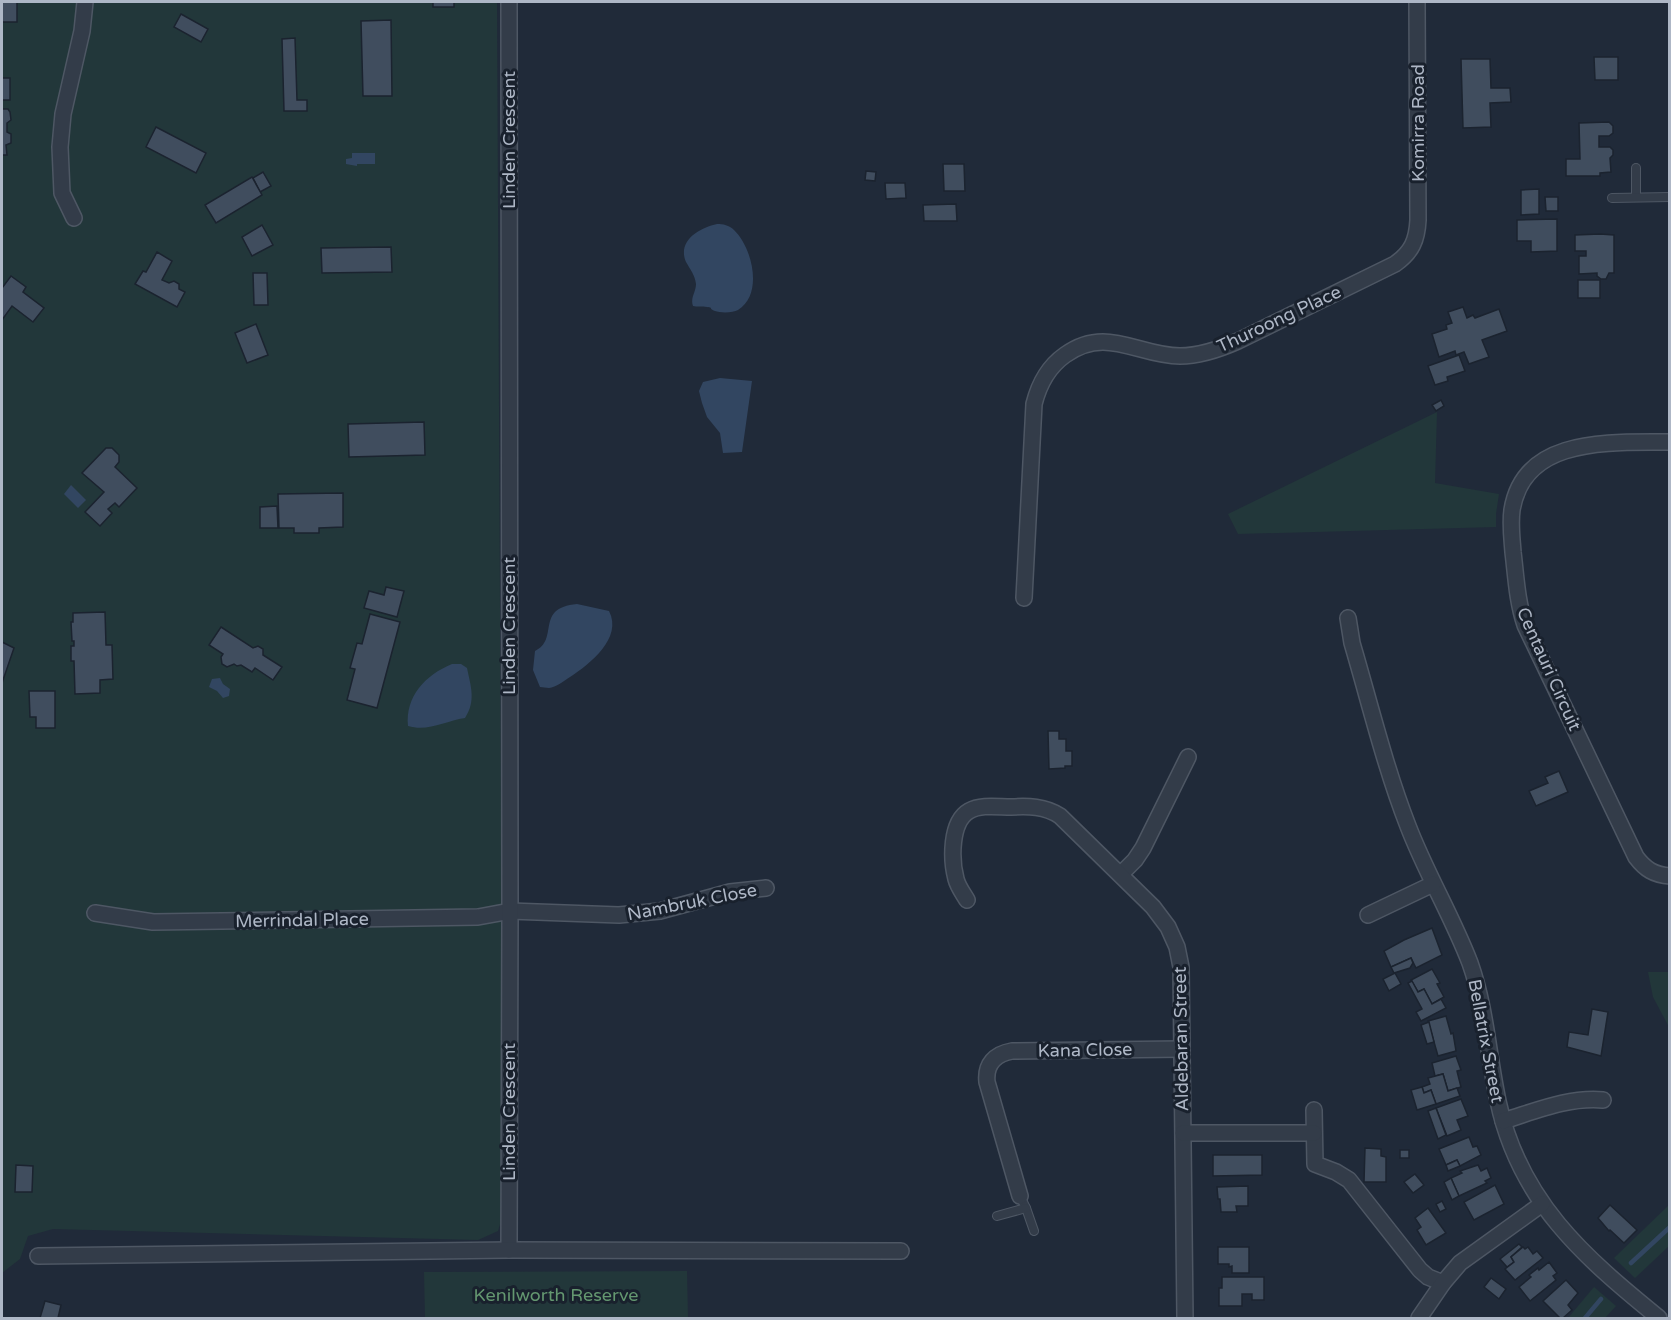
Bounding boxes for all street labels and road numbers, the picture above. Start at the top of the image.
street label: Komirra Road [1407,64,1429,182]
street label: Linden Crescent [498,71,520,209]
street label: Thuroong Place [1213,281,1345,357]
street label: Linden Crescent [498,557,520,695]
street label: Centauri Circuit [1512,604,1586,734]
street label: Nambruk Close [625,879,759,925]
street label: Merrindal Place [235,908,369,932]
street label: Aldebaran Street [1169,966,1193,1112]
street label: Bellatrix Street [1463,977,1509,1105]
street label: Kana Close [1037,1038,1133,1062]
street label: Linden Crescent [498,1043,520,1181]

